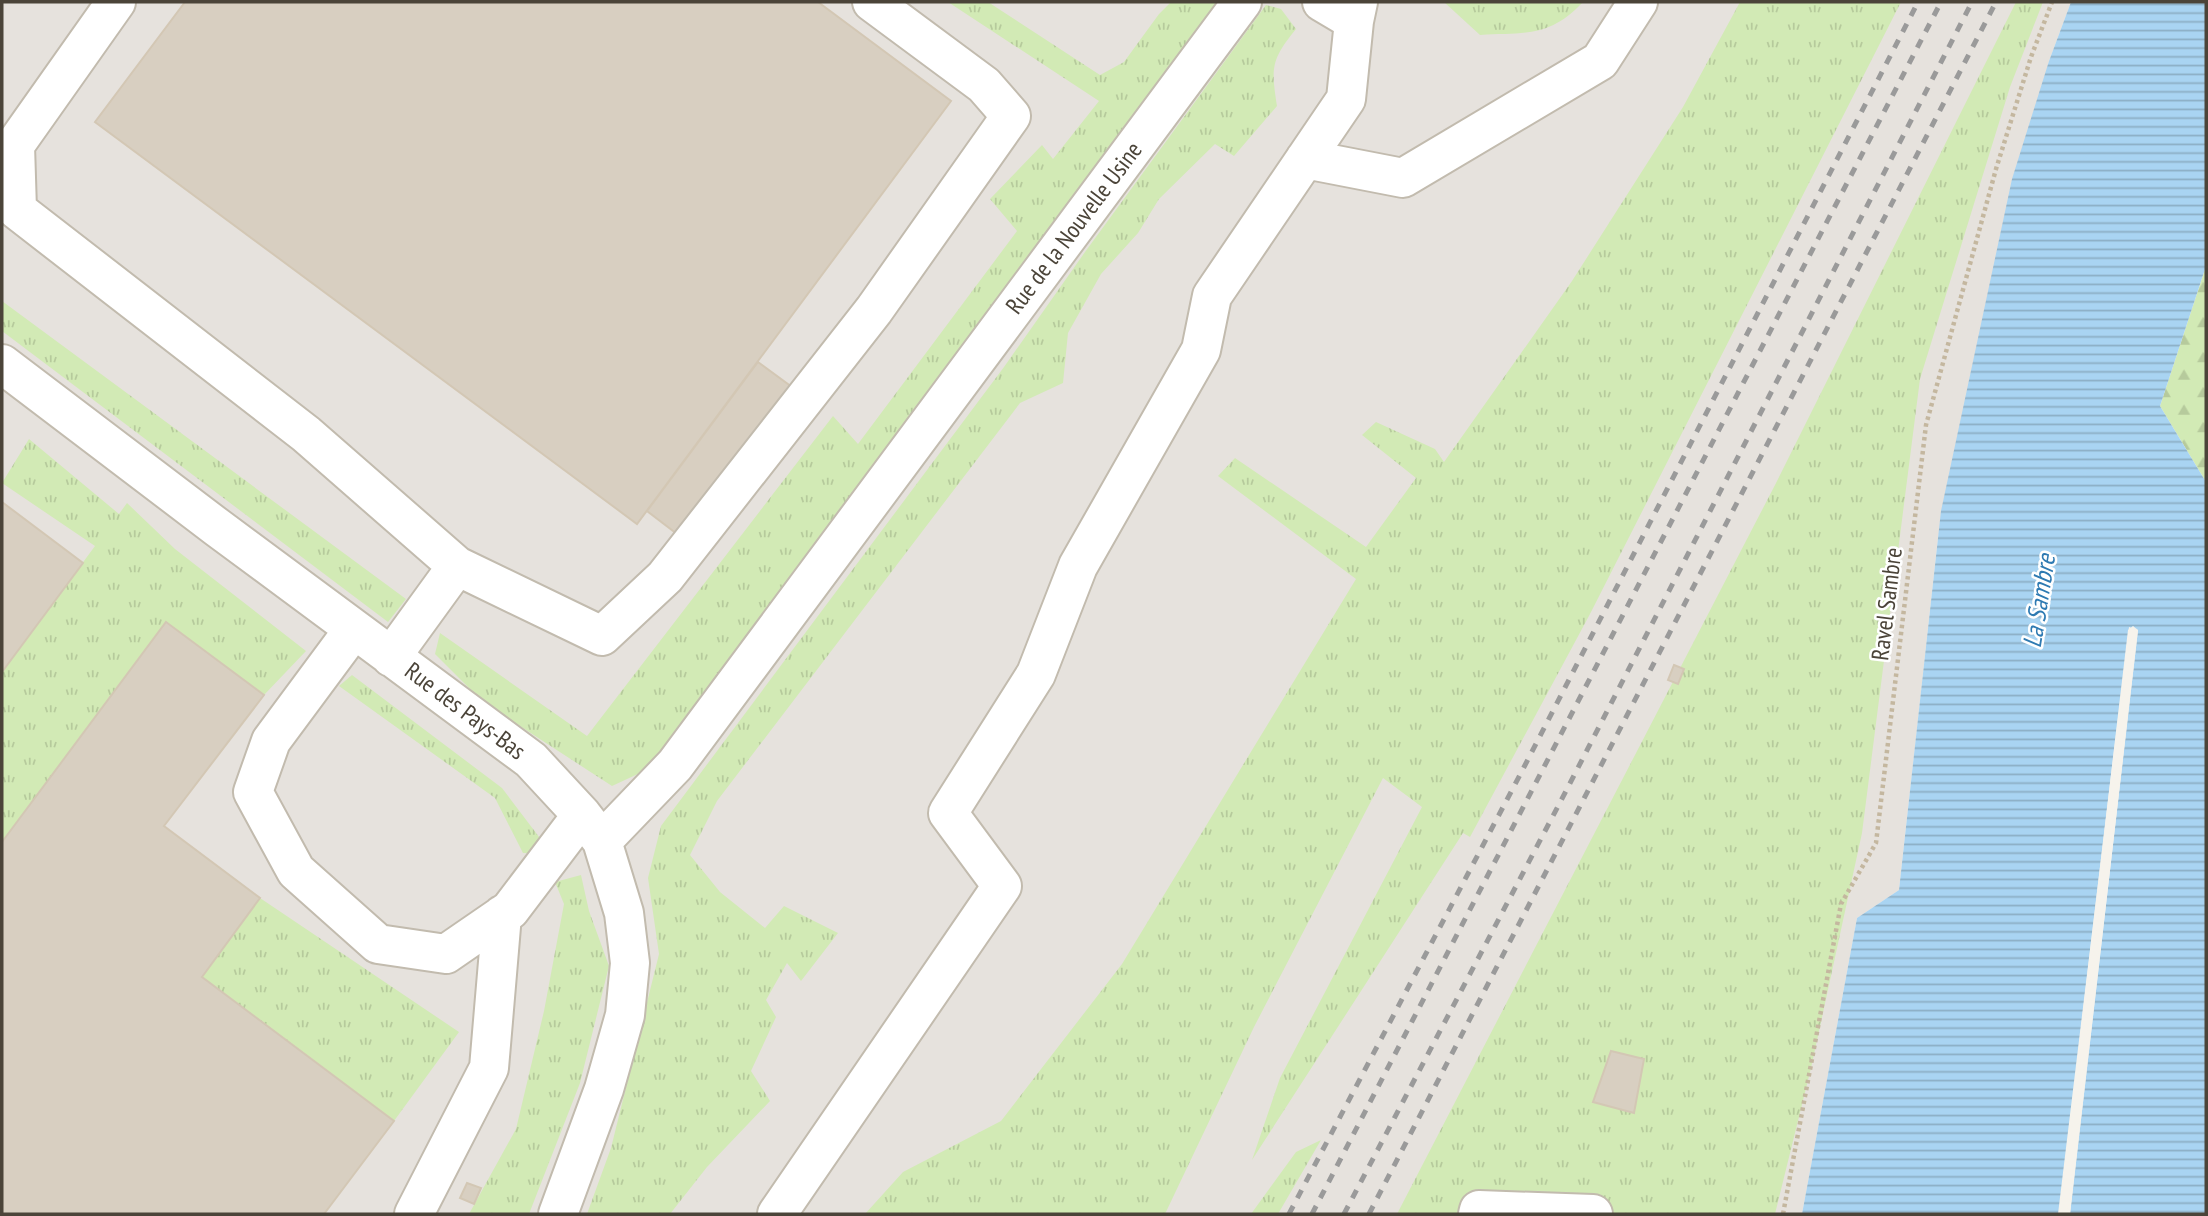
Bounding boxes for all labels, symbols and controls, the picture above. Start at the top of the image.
street label: Rue de la Nouvelle Usine [999,135,1149,320]
street label: Ravel Sambre [1864,546,1909,662]
water label: La Sambre [2015,550,2063,650]
street label: Rue des Pays-Bas [399,655,532,766]

